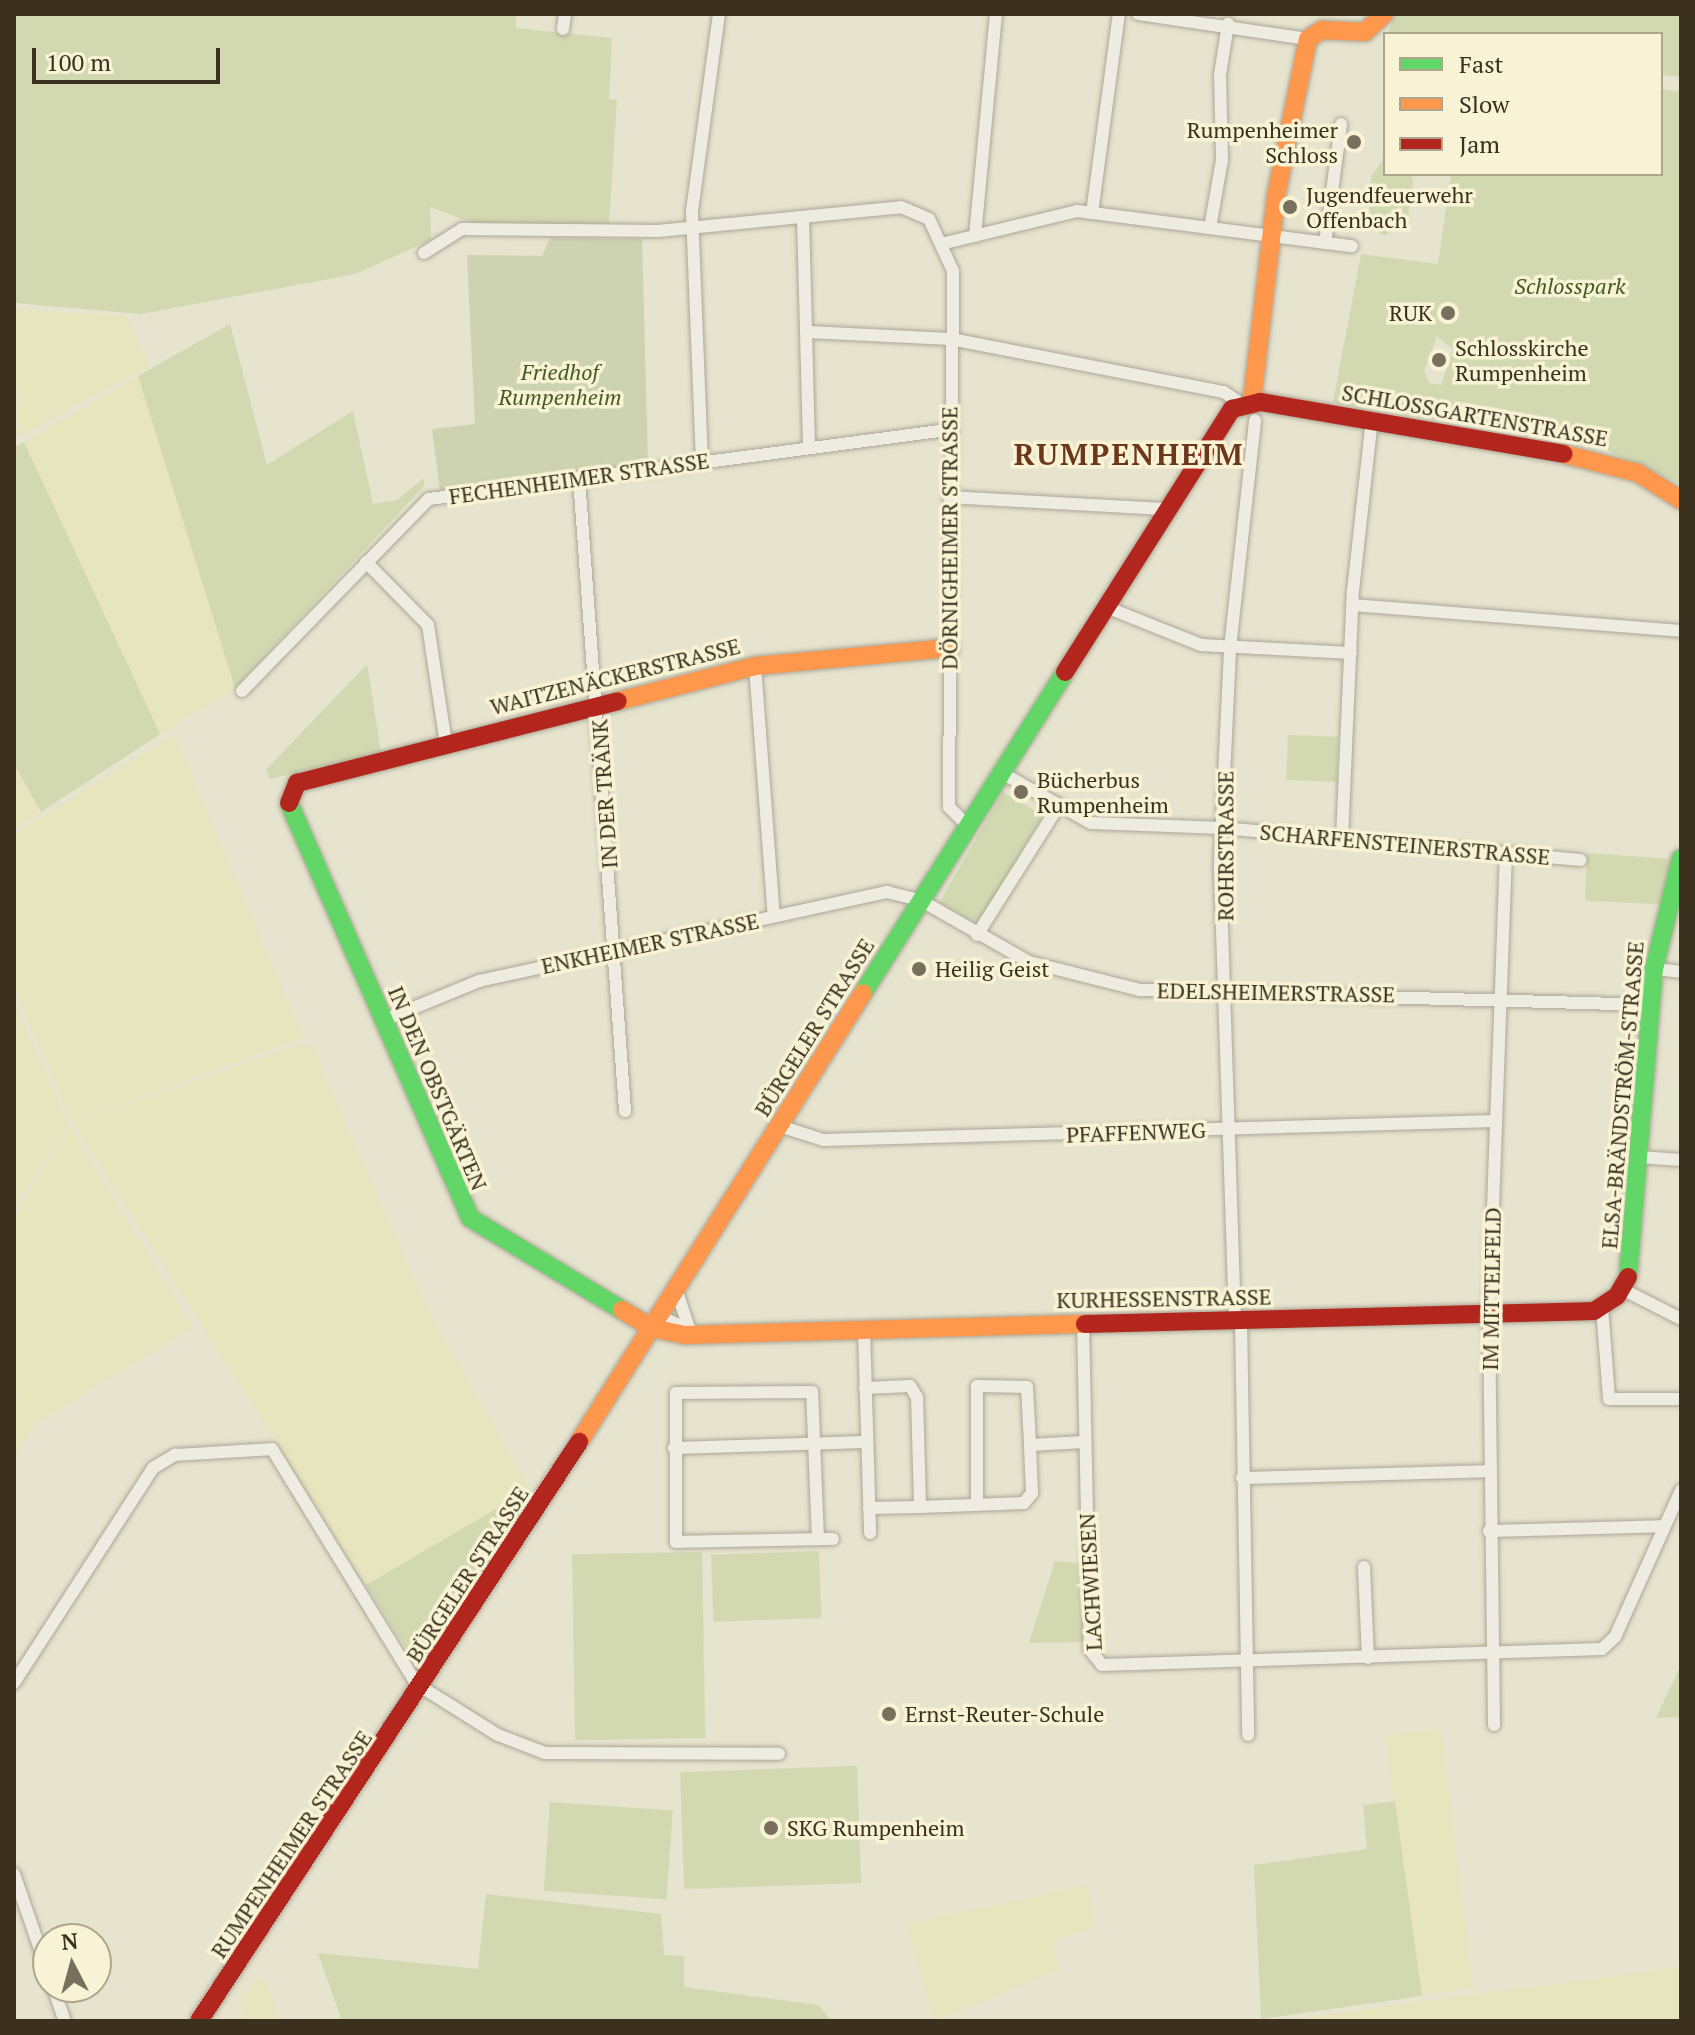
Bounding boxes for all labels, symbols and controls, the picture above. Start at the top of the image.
scale bar [36,32,224,82]
legend [1383,32,1663,176]
text: 100 m [46,46,111,78]
text: Fast [1459,48,1503,80]
text: Slow [1459,88,1510,120]
place label: Rumpenheimer Schloss [1187,116,1338,168]
text: Jam [1459,128,1500,160]
marker: Rumpenheimer Schloss [1345,133,1363,151]
place label: Jugendfeuerwehr Offenbach [1306,181,1473,232]
marker: Jugendfeuerwehr Offenbach [1281,198,1299,216]
park label: Schlosspark [1514,273,1626,299]
place label: RUK [1389,300,1432,326]
marker: RUK [1439,304,1457,322]
place label: Schlosskirche Rumpenheim [1455,334,1588,386]
marker: Schlosskirche Rumpenheim [1430,351,1448,369]
park label: Friedhof Rumpenheim [499,358,621,410]
street label: SCHLOSSGARTENSTRASSE [1340,379,1610,451]
street label: DÖRNIGHEIMER STRASSE [936,406,962,670]
district label: RUMPENHEIM [1014,436,1244,472]
street label: FECHENHEIMER STRASSE [447,447,711,509]
street label: WAITZENÄCKERSTRASSE [487,632,743,720]
street label: IN DER TRÄNK [586,718,622,870]
place label: Bücherbus Rumpenheim [1037,766,1169,818]
street label: ROHRSTRASSE [1212,771,1238,921]
marker: Bücherbus Rumpenheim [1012,783,1030,801]
street label: SCHARFENSTEINERSTRASSE [1259,818,1551,870]
street label: ENKHEIMER STRASSE [539,907,761,979]
street label: BÜRGELER STRASSE [749,933,879,1121]
street label: ELSA-BRÄNDSTRÖM-STRASSE [1595,940,1649,1250]
place label: Heilig Geist [935,956,1049,982]
marker: Heilig Geist [910,960,928,978]
street label: EDELSHEIMERSTRASSE [1157,977,1395,1007]
street label: IN DEN OBSTGÄRTEN [383,982,493,1194]
street label: PFAFFENWEG [1066,1116,1206,1148]
street label: IM MITTELFELD [1476,1207,1506,1371]
street label: KURHESSENSTRASSE [1056,1283,1272,1313]
street label: BÜRGELER STRASSE [400,1481,534,1667]
street label: LACHWIESEN [1073,1512,1107,1652]
place label: Ernst-Reuter-Schule [905,1701,1104,1727]
marker: Ernst-Reuter-Schule [880,1705,898,1723]
street label: RUMPENHEIMER STRASSE [205,1725,377,1963]
place label: SKG Rumpenheim [787,1815,965,1841]
marker: SKG Rumpenheim [762,1819,780,1837]
north arrow [32,1923,112,2003]
text: N [60,1925,79,1956]

